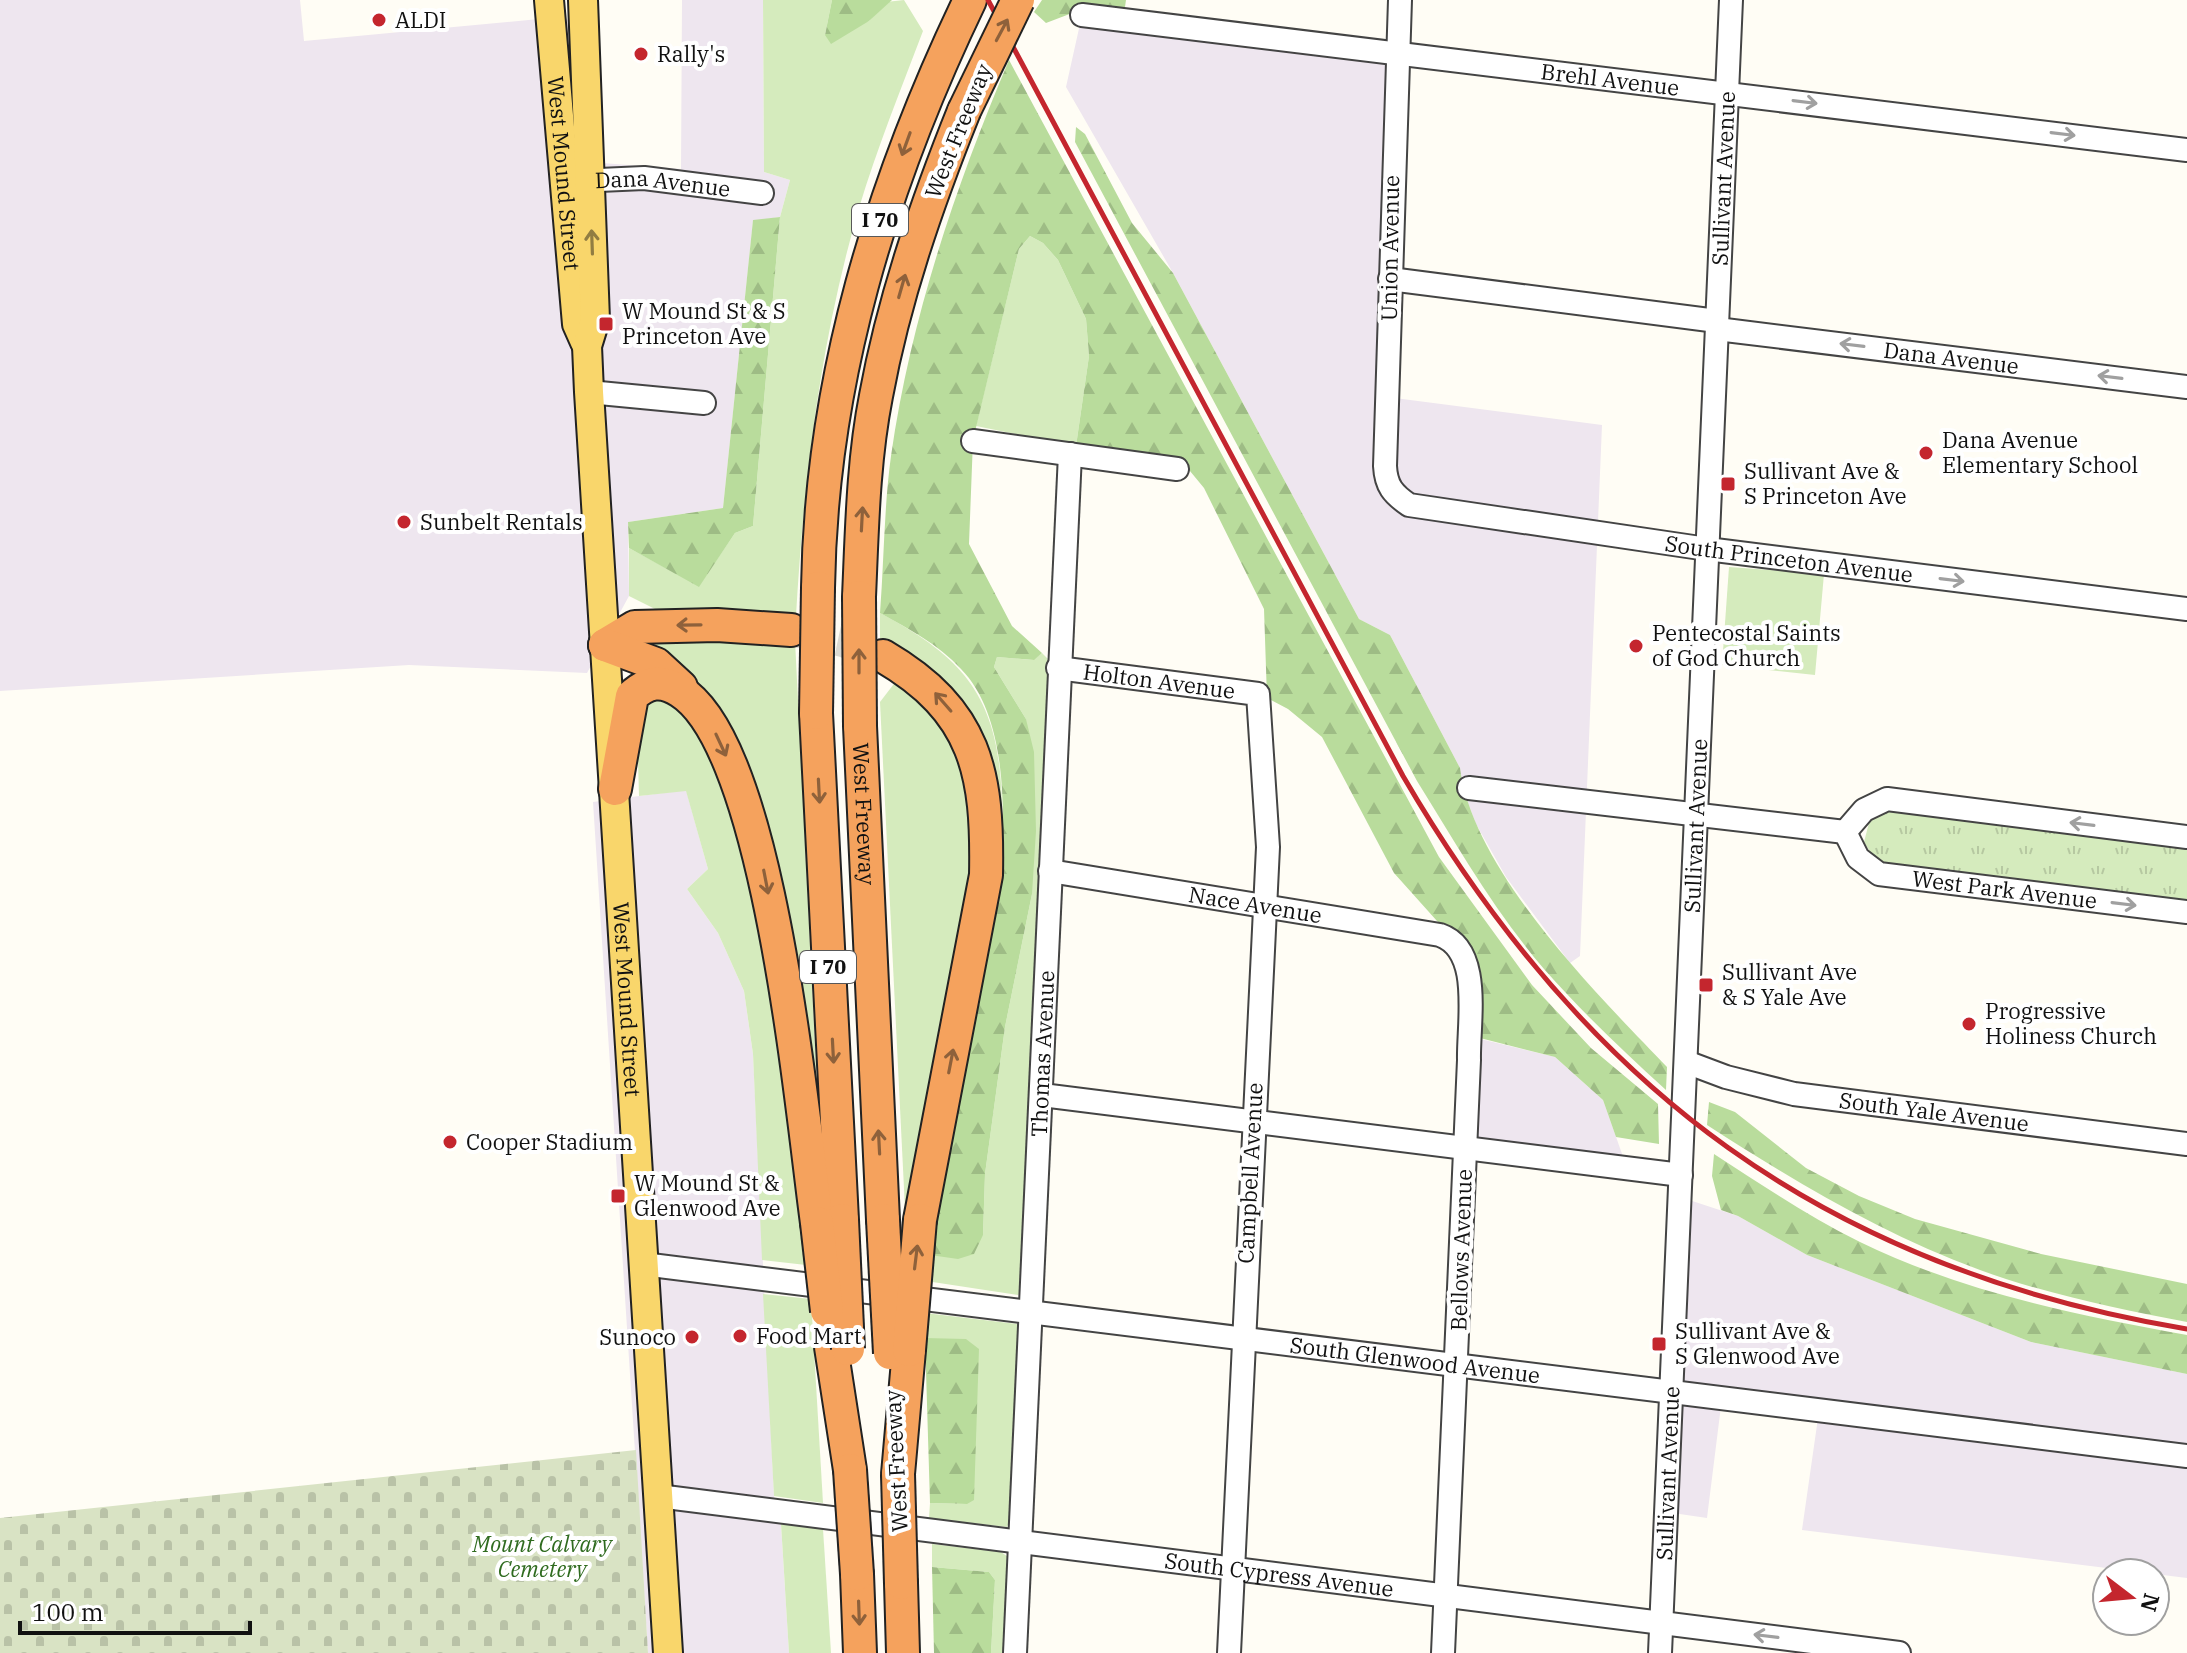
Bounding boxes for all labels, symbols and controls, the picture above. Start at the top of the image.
place label: ALDI [395,5,446,34]
marker: ALDI [370,11,388,29]
one-way arrow [995,18,1011,42]
place label: Rally's [657,39,725,68]
marker: Rally's [632,45,650,63]
street label: Brehl Avenue [1539,56,1681,102]
street label: West Freeway [917,59,998,202]
street label: West Mound Street [542,75,587,272]
street label: Sullivant Avenue [1705,91,1741,266]
one-way arrow [1792,95,1817,110]
one-way arrow [2049,127,2076,142]
one-way arrow [898,131,912,156]
street label: Dana Avenue [594,163,732,203]
street label: Union Avenue [1374,175,1405,321]
road number: I 70 [852,204,908,236]
one-way arrow [585,229,600,256]
one-way arrow [895,274,910,300]
place label: W Mound St & S Princeton Ave [622,296,786,350]
marker: W Mound St & S Princeton Ave [597,315,615,333]
street label: Dana Avenue [1882,335,2021,380]
one-way arrow [1839,338,1865,353]
one-way arrow [2097,370,2123,385]
place label: Dana Avenue Elementary School [1942,425,2138,479]
marker: Dana Avenue Elementary School [1917,444,1935,462]
place label: Sullivant Ave & S Princeton Ave [1744,456,1906,510]
marker: Sullivant Ave & S Princeton Ave [1719,475,1737,493]
one-way arrow [855,506,870,533]
place label: Sunbelt Rentals [420,507,583,536]
marker: Sunbelt Rentals [395,513,413,531]
street label: South Princeton Avenue [1663,528,1915,589]
one-way arrow [1938,573,1964,588]
one-way arrow [676,618,703,633]
place label: Pentecostal Saints of God Church [1652,618,1841,672]
marker: Pentecostal Saints of God Church [1627,637,1645,655]
one-way arrow [851,648,867,675]
street label: Holton Avenue [1081,656,1237,705]
one-way arrow [934,692,952,712]
one-way arrow [714,733,729,757]
street label: Sullivant Avenue [1677,738,1713,914]
street label: West Freeway [847,742,882,886]
one-way arrow [812,777,827,804]
one-way arrow [2069,816,2096,831]
street label: West Park Avenue [1911,863,2099,915]
one-way arrow [759,869,774,894]
street label: Nace Avenue [1187,879,1324,929]
one-way arrow [2111,897,2136,912]
street label: West Mound Street [607,901,648,1098]
road number: I 70 [800,951,856,983]
place label: Sullivant Ave & S Yale Ave [1722,957,1857,1011]
street label: Thomas Avenue [1024,970,1060,1138]
marker: Sullivant Ave & S Yale Ave [1697,976,1715,994]
place label: Progressive Holiness Church [1985,996,2157,1050]
marker: Progressive Holiness Church [1960,1015,1978,1033]
one-way arrow [826,1037,841,1064]
one-way arrow [944,1048,959,1074]
street label: Campbell Avenue [1230,1082,1269,1264]
street label: South Yale Avenue [1838,1085,2031,1138]
place label: Cooper Stadium [466,1127,633,1156]
one-way arrow [871,1129,886,1156]
marker: Cooper Stadium [441,1133,459,1151]
place label: W Mound St & Glenwood Ave [634,1168,781,1222]
street label: Bellows Avenue [1443,1168,1478,1332]
marker: W Mound St & Glenwood Ave [609,1187,627,1205]
one-way arrow [909,1244,924,1271]
place label: Sullivant Ave & S Glenwood Ave [1675,1316,1840,1370]
place label: Food Mart [756,1321,862,1350]
place label: Sunoco [599,1322,676,1351]
marker: Food Mart [731,1327,749,1345]
marker: Sunoco [683,1328,701,1346]
street label: South Glenwood Avenue [1288,1330,1542,1389]
marker: Sullivant Ave & S Glenwood Ave [1650,1335,1668,1353]
street label: Sullivant Avenue [1649,1385,1685,1561]
street label: West Freeway [877,1389,914,1533]
park label: Mount Calvary Cemetery [472,1529,613,1583]
street label: South Cypress Avenue [1163,1545,1395,1603]
north arrow [2091,1557,2171,1637]
scale bar [20,1585,250,1635]
text: N [2134,1590,2167,1615]
text: 100 m [32,1596,104,1628]
one-way arrow [851,1599,866,1626]
one-way arrow [1754,1628,1779,1643]

